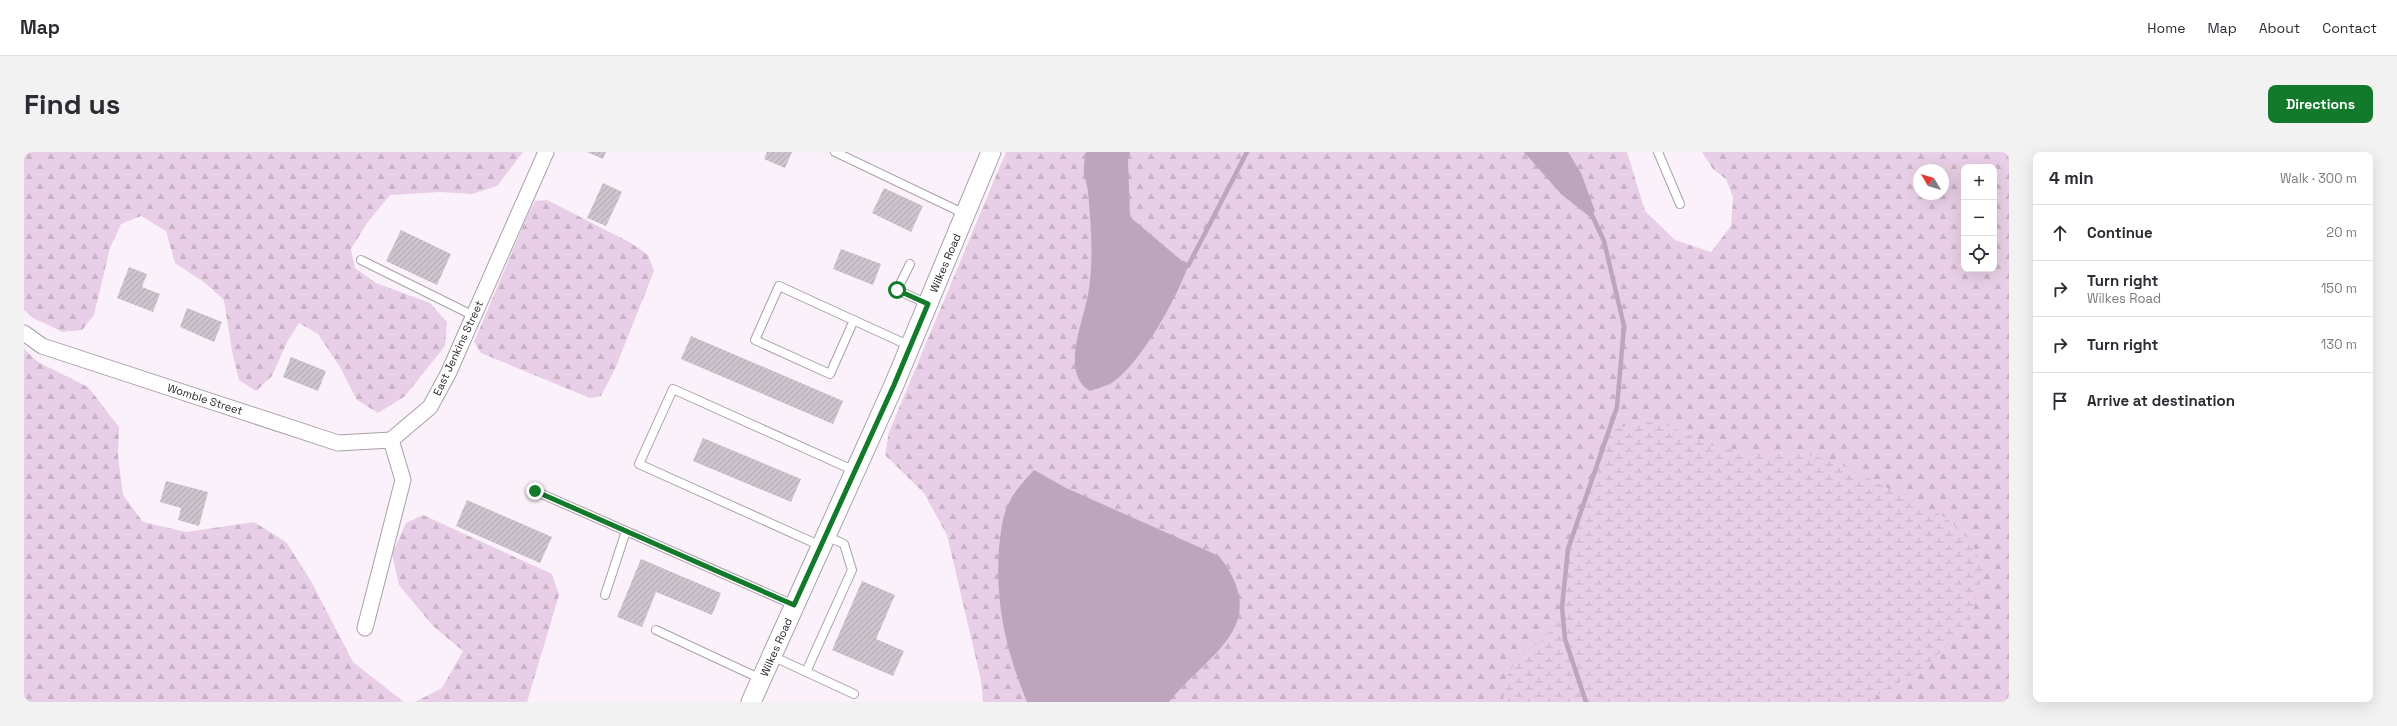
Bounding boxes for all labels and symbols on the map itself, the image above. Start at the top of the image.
north arrow [1913,164,1949,200]
street label: Wilkes Road [926,231,964,295]
route start [888,281,906,299]
street label: East Jenkins Street [430,298,486,398]
street label: Womble Street [166,380,244,418]
route end [526,482,544,500]
street label: Wilkes Road [757,615,795,679]

